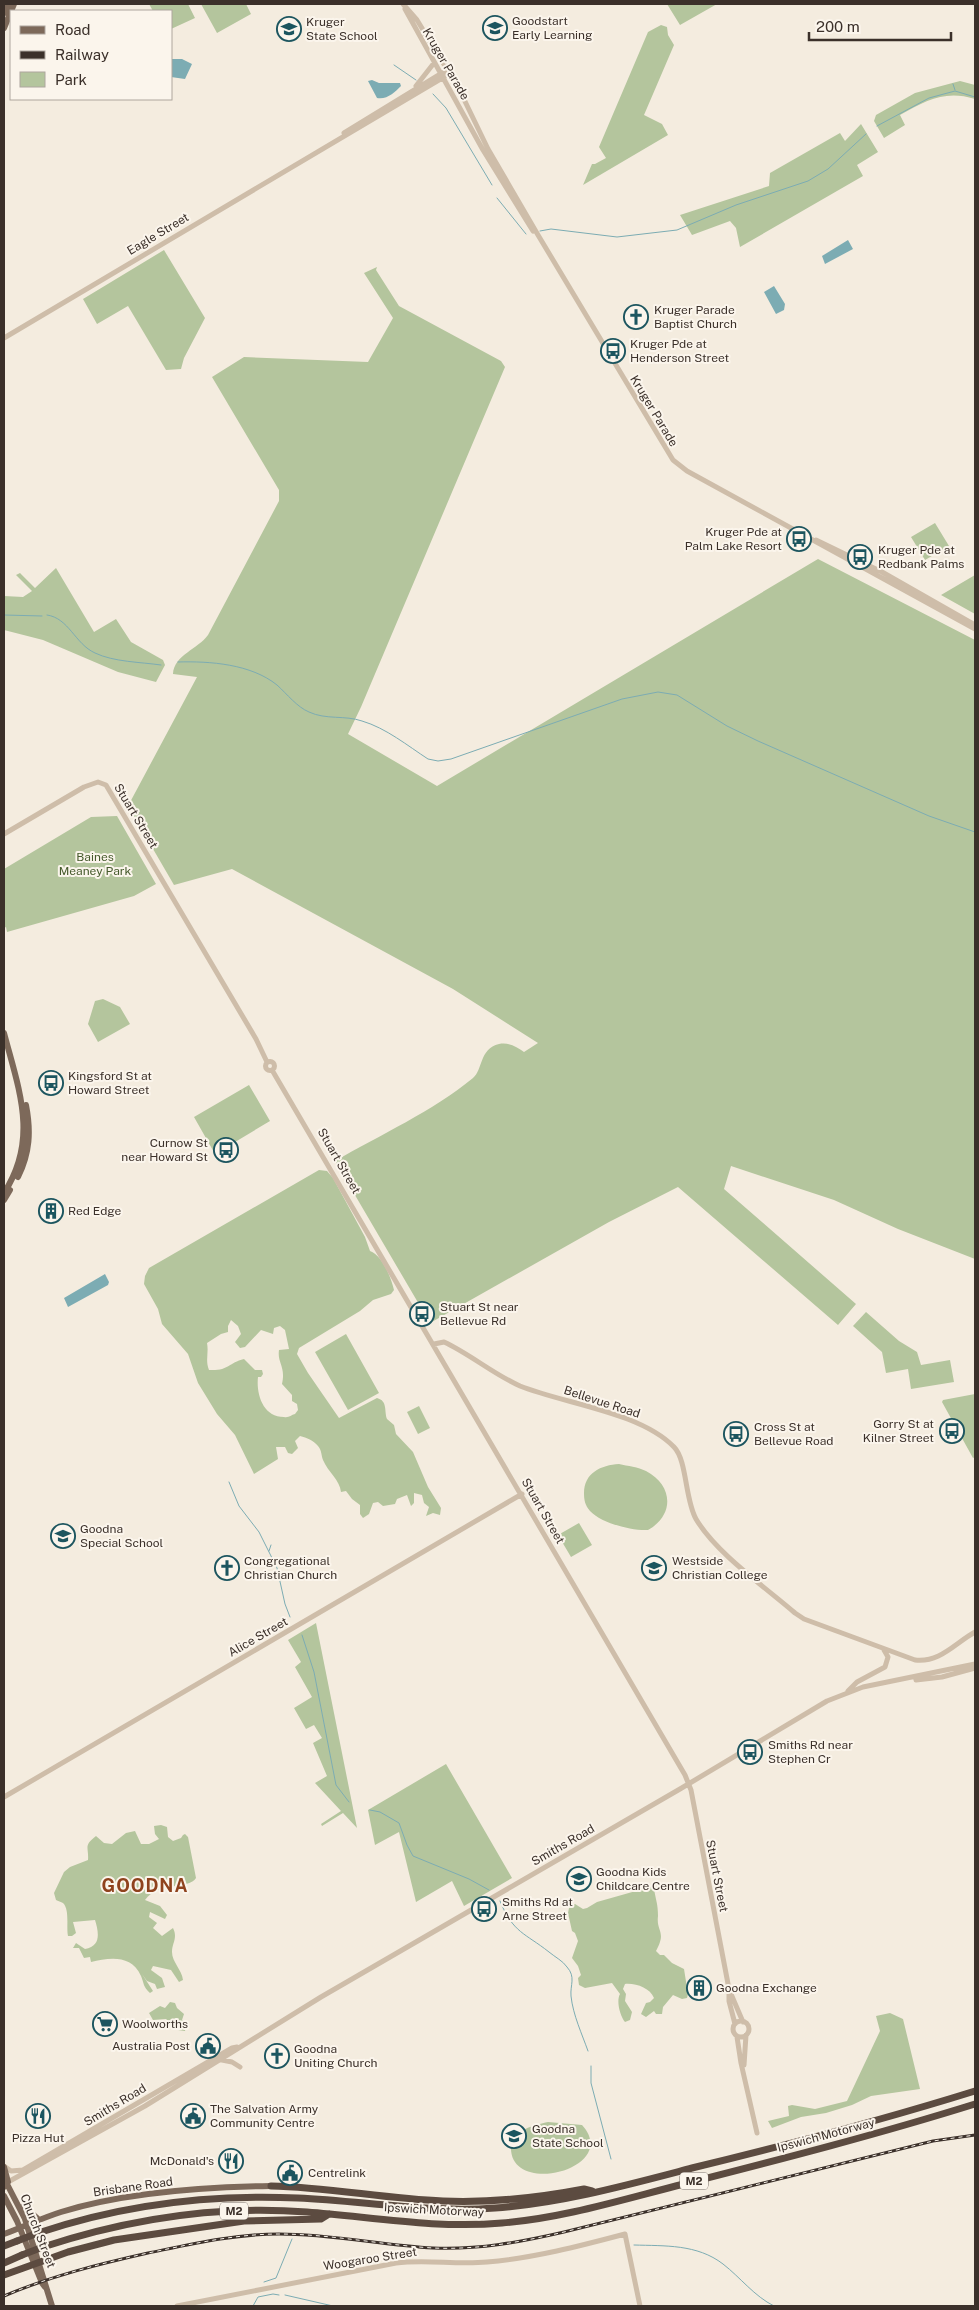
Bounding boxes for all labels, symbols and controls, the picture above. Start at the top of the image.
legend [10,10,172,100]
scale bar [809,10,952,42]
place label: Goodstart Early Learning [512,14,593,42]
place label: Kruger State School [306,15,378,43]
school or university icon: Goodstart Early Learning [482,15,508,41]
school or university icon: Kruger State School [276,16,302,42]
text: 200 m [816,18,860,35]
text: Road [55,21,91,38]
street label: Kruger Parade [420,26,472,103]
text: Railway [55,46,109,63]
text: Park [55,71,87,88]
street label: Eagle Street [125,210,192,258]
place label: Kruger Parade Baptist Church [654,303,737,331]
church icon: Kruger Parade Baptist Church [623,304,649,330]
place label: Kruger Pde at Henderson Street [630,337,730,365]
bus stop icon: Kruger Pde at Henderson Street [600,338,626,364]
street label: Kruger Parade [627,373,681,449]
place label: Kruger Pde at Palm Lake Resort [685,525,782,553]
bus stop icon: Kruger Pde at Palm Lake Resort [786,526,812,552]
place label: Kruger Pde at Redbank Palms [878,543,964,571]
bus stop icon: Kruger Pde at Redbank Palms [847,544,873,570]
street label: Stuart Street [111,781,161,851]
park label: Baines Meaney Park [59,850,131,878]
place label: Kingsford St at Howard Street [68,1069,152,1097]
bus stop icon: Kingsford St at Howard Street [38,1070,64,1096]
street label: Stuart Street [315,1126,364,1196]
place label: Curnow St near Howard St [121,1136,208,1164]
bus stop icon: Curnow St near Howard St [213,1137,239,1163]
building icon: Red Edge [38,1198,64,1224]
place label: Red Edge [68,1204,122,1218]
place label: Stuart St near Bellevue Rd [440,1300,519,1328]
bus stop icon: Stuart St near Bellevue Rd [409,1301,435,1327]
street label: Bellevue Road [562,1383,642,1421]
place label: Gorry St at Kilner Street [863,1417,934,1445]
bus stop icon: Gorry St at Kilner Street [939,1418,965,1444]
place label: Cross St at Bellevue Road [754,1420,833,1448]
bus stop icon: Cross St at Bellevue Road [723,1421,749,1447]
street label: Stuart Street [519,1476,568,1546]
place label: Goodna Special School [80,1522,164,1550]
school or university icon: Goodna Special School [50,1523,76,1549]
place label: Congregational Christian Church [244,1554,337,1582]
place label: Westside Christian College [672,1554,768,1582]
church icon: Congregational Christian Church [214,1555,240,1581]
school or university icon: Westside Christian College [641,1555,667,1581]
street label: Alice Street [226,1614,290,1660]
place label: Smiths Rd near Stephen Cr [768,1738,853,1766]
bus stop icon: Smiths Rd near Stephen Cr [737,1739,763,1765]
street label: Smiths Road [529,1821,597,1869]
street label: Stuart Street [703,1839,731,1914]
place label: Goodna Kids Childcare Centre [596,1865,690,1893]
school or university icon: Goodna Kids Childcare Centre [566,1866,592,1892]
district label: GOODNA [101,1875,189,1896]
place label: Smiths Rd at Arne Street [502,1895,573,1923]
bus stop icon: Smiths Rd at Arne Street [471,1896,497,1922]
building icon: Goodna Exchange [686,1975,712,2001]
place label: Goodna Exchange [716,1981,817,1995]
supermarket icon: Woolworths [92,2011,118,2037]
place label: Woolworths [122,2017,188,2031]
public building icon: Australia Post [195,2033,221,2059]
place label: Australia Post [112,2039,190,2053]
place label: Goodna Uniting Church [294,2042,378,2070]
church icon: Goodna Uniting Church [264,2043,290,2069]
street label: Smiths Road [81,2081,149,2129]
place label: The Salvation Army Community Centre [210,2102,319,2130]
restaurant icon: Pizza Hut [25,2103,51,2129]
public building icon: The Salvation Army Community Centre [180,2103,206,2129]
street label: Ipswich Motorway [776,2115,877,2155]
place label: Goodna State School [532,2122,604,2150]
school or university icon: Goodna State School [501,2123,527,2149]
place label: Pizza Hut [12,2131,65,2145]
restaurant icon: McDonald's [218,2148,244,2174]
place label: McDonald's [150,2154,214,2168]
public building icon: Centrelink [277,2160,303,2186]
place label: Centrelink [308,2166,366,2180]
road number: M2 [680,2172,708,2190]
street label: Brisbane Road [92,2174,174,2200]
street label: Church Street [17,2192,59,2270]
street label: Ipswich Motorway [383,2200,485,2220]
road number: M2 [220,2202,248,2220]
street label: Woogaroo Street [322,2245,418,2273]

